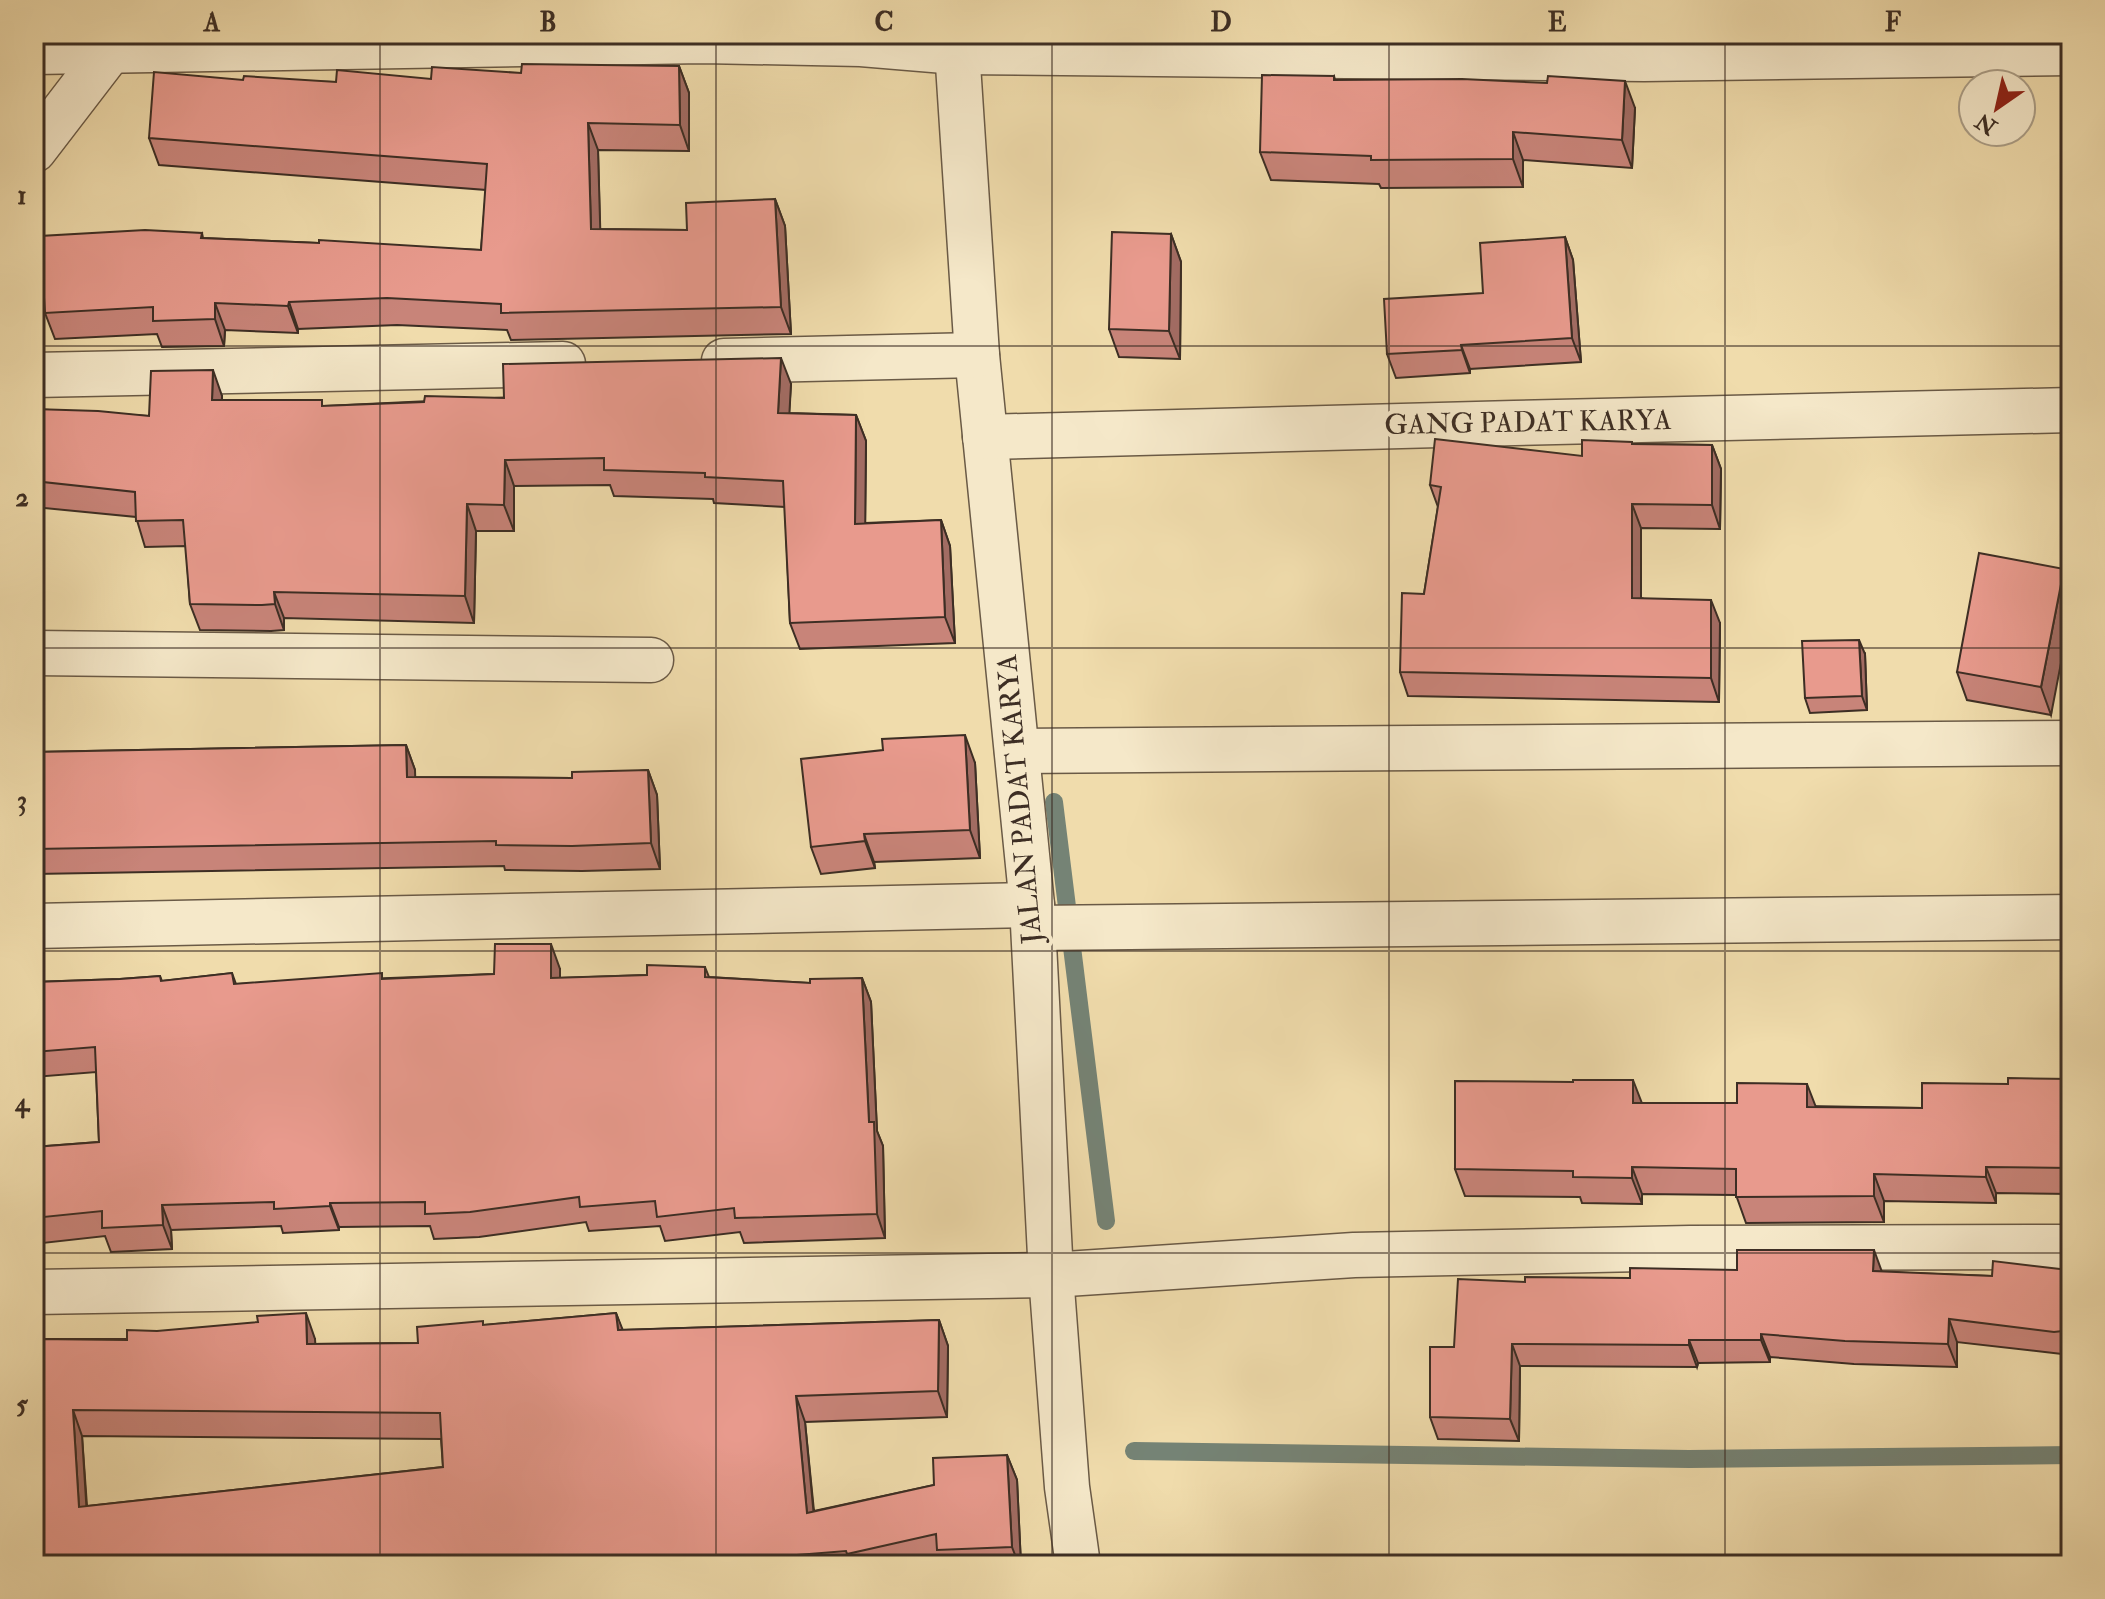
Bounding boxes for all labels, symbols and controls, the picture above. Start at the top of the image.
text: A [203,7,221,39]
text: B [539,7,557,39]
text: C [874,7,894,39]
text: D [1210,7,1232,39]
text: E [1548,7,1567,39]
text: F [1885,7,1902,39]
north arrow [1957,68,2037,148]
text: N [1970,106,2003,141]
text: 1 [17,180,27,212]
street label: GANG PADAT KARYA [1384,403,1672,443]
text: 2 [15,482,29,514]
street label: JALAN PADAT KARYA [990,652,1050,946]
text: 3 [17,785,27,817]
text: 4 [14,1087,31,1119]
text: 5 [16,1389,28,1421]

